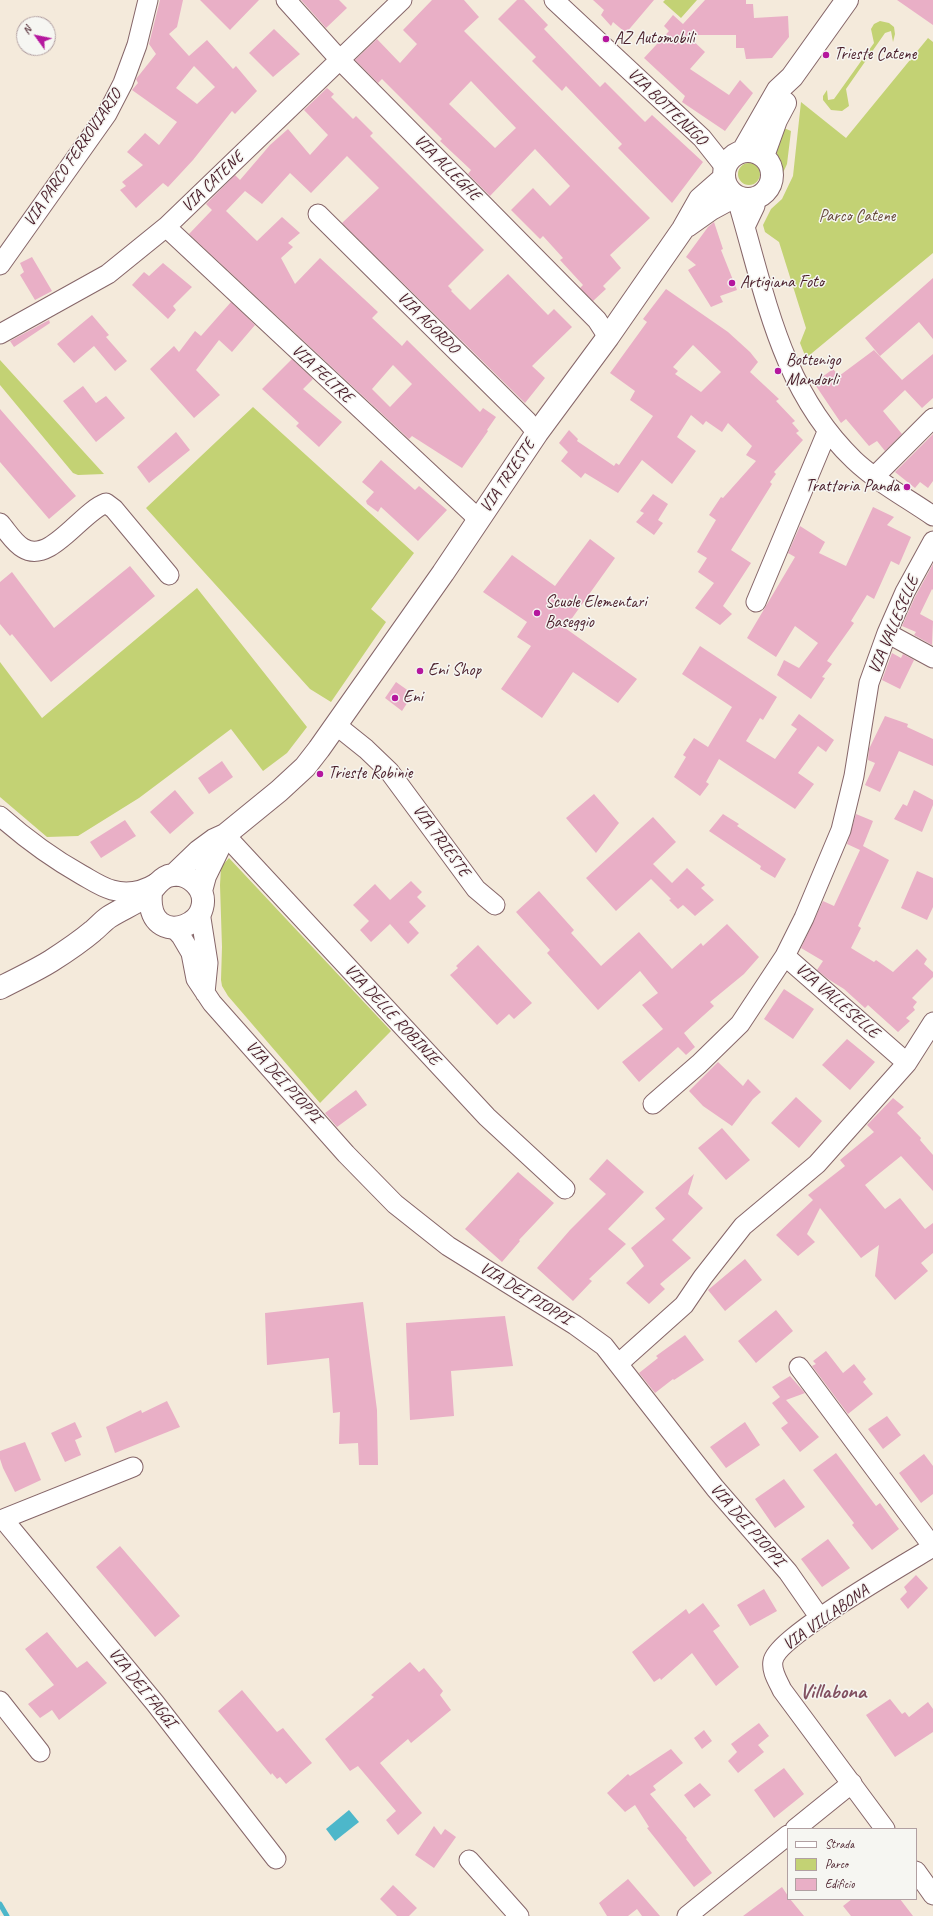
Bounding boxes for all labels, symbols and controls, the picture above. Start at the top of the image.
north arrow [16,16,56,56]
text: N [19,23,35,37]
place label: AZ Automobili [614,29,695,49]
marker: AZ Automobili [601,34,611,44]
place label: Trieste Catene [834,45,916,65]
marker: Trieste Catene [821,50,831,60]
street label: VIA BOTTENIGO [623,64,711,150]
street label: VIA PARCO FERROVIARIO [20,86,126,230]
street label: VIA ALLEGHE [409,130,485,206]
street label: VIA CATENE [177,147,249,217]
park label: Parco Catene [819,207,895,227]
place label: Artigiana Foto [740,273,824,293]
marker: Artigiana Foto [727,278,737,288]
street label: VIA AGORDO [393,288,463,358]
street label: VIA FELTRE [287,340,357,408]
place label: Bottenigo Mandorli [786,351,840,391]
marker: Bottenigo Mandorli [773,366,783,376]
street label: VIA TRIESTE [476,435,540,517]
place label: Trattoria Panda [805,477,899,497]
marker: Trattoria Panda [902,482,912,492]
street label: VIA VALLESELLE [864,573,924,677]
place label: Scuole Elementari Baseggio [545,593,647,633]
marker: Scuole Elementari Baseggio [532,608,542,618]
place label: Eni Shop [428,661,481,681]
marker: Eni Shop [415,666,425,676]
place label: Eni [403,688,423,708]
marker: Eni [390,693,400,703]
place label: Trieste Robinie [328,764,412,784]
marker: Trieste Robinie [315,769,325,779]
street label: VIA TRIESTE [408,801,474,881]
street label: VIA VALLESELLE [791,959,883,1043]
street label: VIA DELLE ROBINIE [340,960,444,1070]
street label: VIA DEI PIOPPI [241,1037,325,1127]
street label: VIA DEI PIOPPI [476,1258,574,1330]
street label: VIA DEI PIOPPI [705,1479,789,1571]
street label: VIA VILLABONA [779,1581,873,1655]
street label: VIA DEI FAGGI [104,1644,180,1732]
district label: Villabona [800,1679,866,1705]
legend [787,1828,917,1900]
text: Strada [825,1836,854,1852]
text: Parco [825,1856,848,1872]
text: Edificio [825,1876,855,1892]

